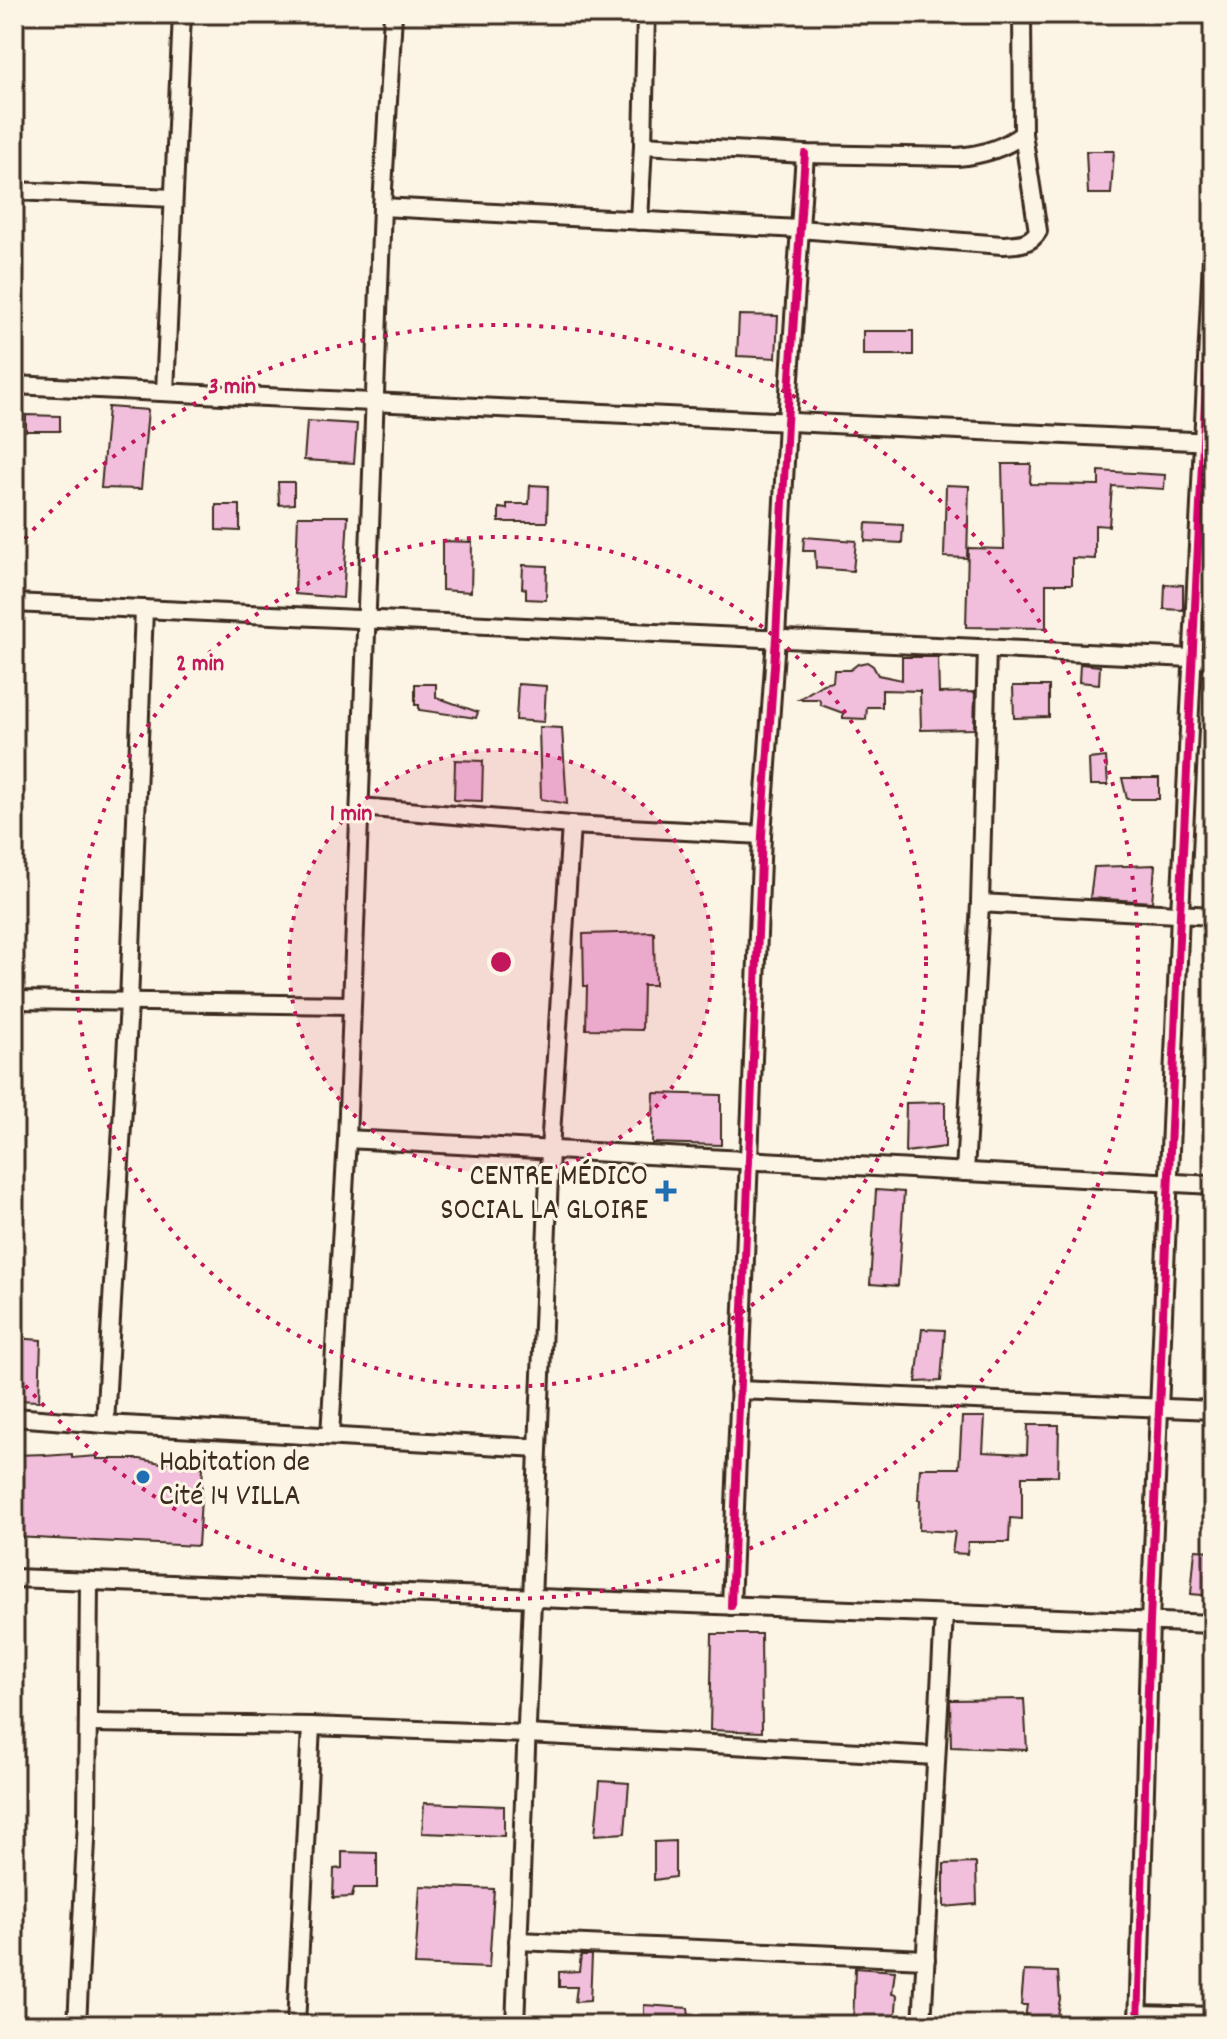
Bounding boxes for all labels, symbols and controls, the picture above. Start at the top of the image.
text: 3 min [208,371,256,405]
text: 2 min [176,648,224,682]
text: 1 min [330,798,372,832]
centre of rings [487,948,515,976]
place label: CENTRE MÉDICO SOCIAL LA GLOIRE [440,1157,648,1234]
marker: CENTRE MÉDICO SOCIAL LA GLOIRE [655,1180,677,1202]
place label: Habitation de Cité 14 VILLA [159,1443,310,1520]
marker: Habitation de Cité 14 VILLA [134,1468,152,1486]

